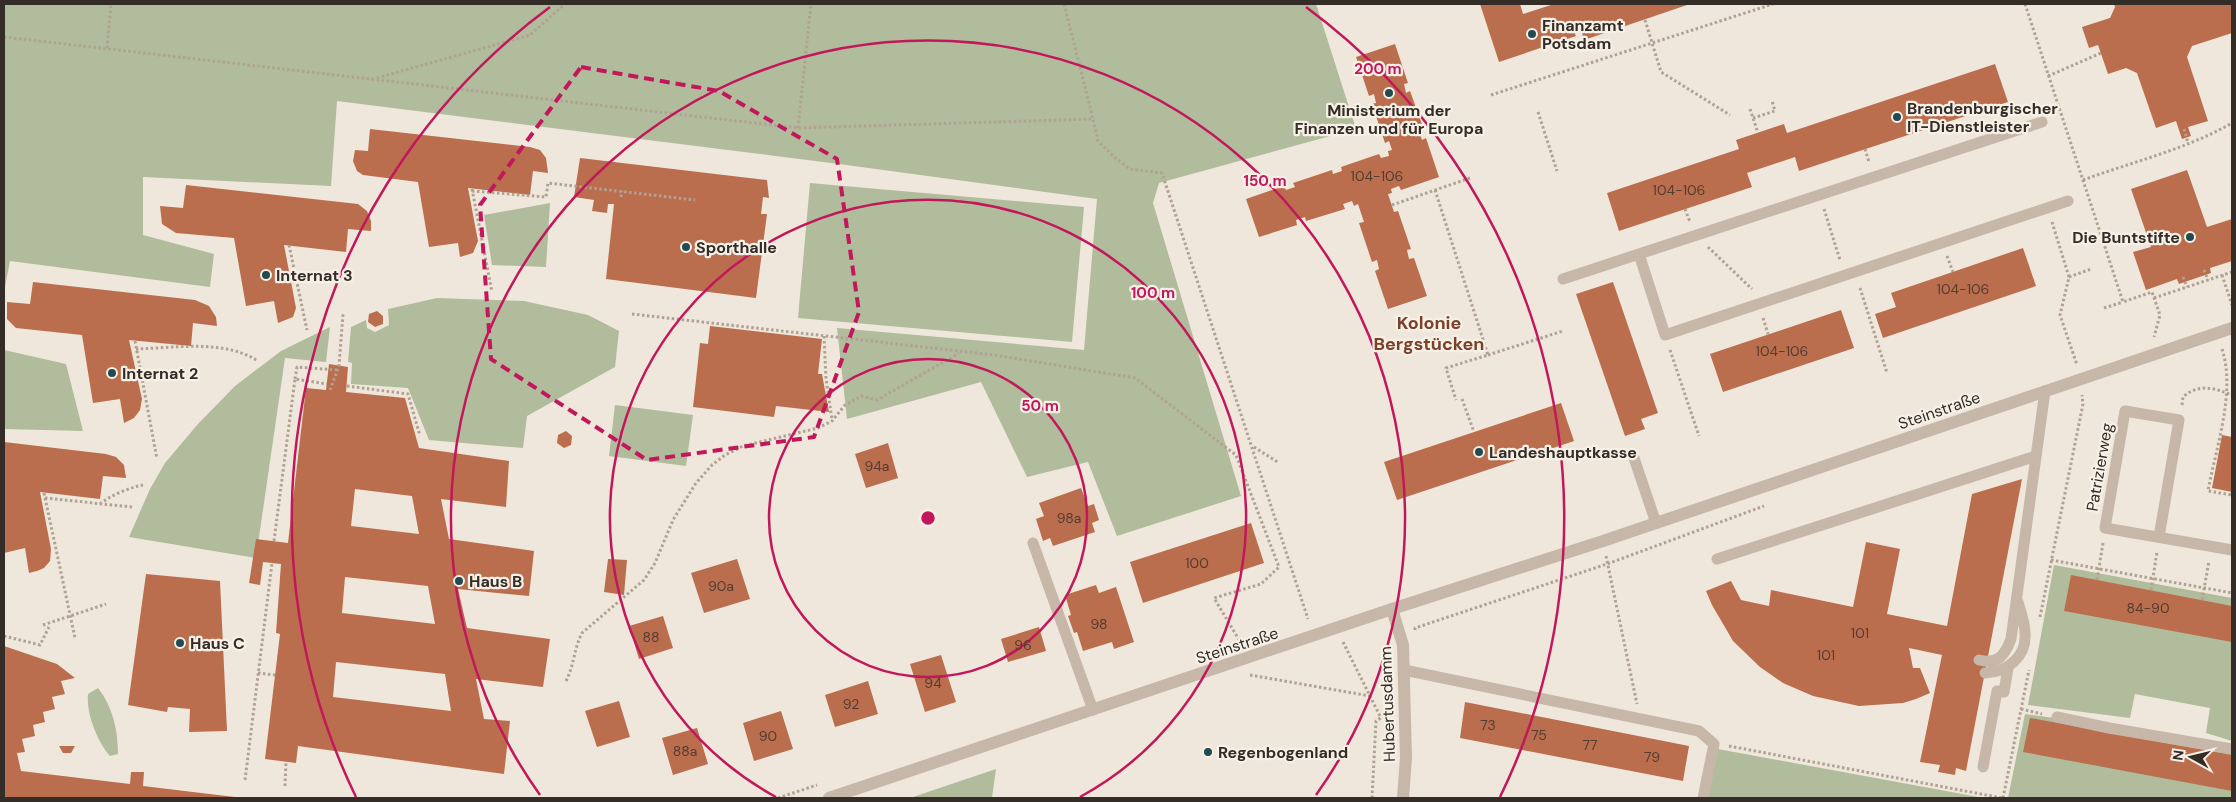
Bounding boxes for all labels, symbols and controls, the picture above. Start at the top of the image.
place label: Finanzamt Potsdam [1542,15,1624,54]
marker: Finanzamt Potsdam [1526,28,1538,40]
text: 200 m [1354,59,1402,79]
marker: Ministerium der Finanzen und für Europa [1383,87,1395,99]
place label: Brandenburgischer IT-Dienstleister [1907,98,2058,137]
place label: Ministerium der Finanzen und für Europa [1295,100,1483,139]
marker: Brandenburgischer IT-Dienstleister [1891,111,1903,123]
house number: 104-106 [1351,167,1403,185]
text: 150 m [1244,171,1287,191]
house number: 104-106 [1653,181,1705,199]
place label: Die Buntstifte [2072,227,2180,248]
marker: Die Buntstifte [2184,231,2196,243]
place label: Sporthalle [696,237,777,258]
marker: Sporthalle [680,241,692,253]
place label: Internat 3 [276,265,353,286]
marker: Internat 3 [260,269,272,281]
house number: 104-106 [1937,280,1989,298]
text: 100 m [1131,283,1175,303]
district label: Kolonie Bergstücken [1374,311,1484,356]
house number: 104-106 [1756,342,1808,360]
place label: Internat 2 [122,363,198,384]
marker: Internat 2 [106,367,118,379]
street label: Steinstraße [1895,387,1983,434]
text: 50 m [1021,396,1059,416]
street label: Patrizierweg [2081,421,2118,513]
place label: Landeshauptkasse [1489,442,1637,463]
marker: Landeshauptkasse [1473,446,1485,458]
house number: 94a [865,457,889,475]
centre of rings [919,509,937,527]
house number: 98a [1057,509,1081,527]
house number: 100 [1185,554,1209,572]
place label: Haus B [469,571,522,592]
marker: Haus B [453,575,465,587]
house number: 90a [708,577,734,595]
house number: 84-90 [2127,599,2169,617]
house number: 98 [1090,615,1108,633]
street label: Steinstraße [1193,622,1281,669]
house number: 101 [1851,624,1869,642]
house number: 88 [642,628,660,646]
place label: Haus C [190,633,245,654]
house number: 96 [1014,636,1032,654]
marker: Haus C [174,637,186,649]
street label: Hubertusdamm [1375,646,1400,762]
house number: 101 [1817,646,1835,664]
house number: 94 [924,674,942,692]
house number: 92 [843,695,859,713]
house number: 73 [1480,716,1496,734]
house number: 75 [1531,726,1547,744]
house number: 90 [759,727,777,745]
north arrow [2166,732,2216,782]
house number: 77 [1583,736,1597,754]
house number: 88a [673,742,697,760]
place label: Regenbogenland [1218,742,1348,763]
marker: Regenbogenland [1202,746,1214,758]
house number: 79 [1644,748,1660,766]
text: N [2169,749,2188,762]

